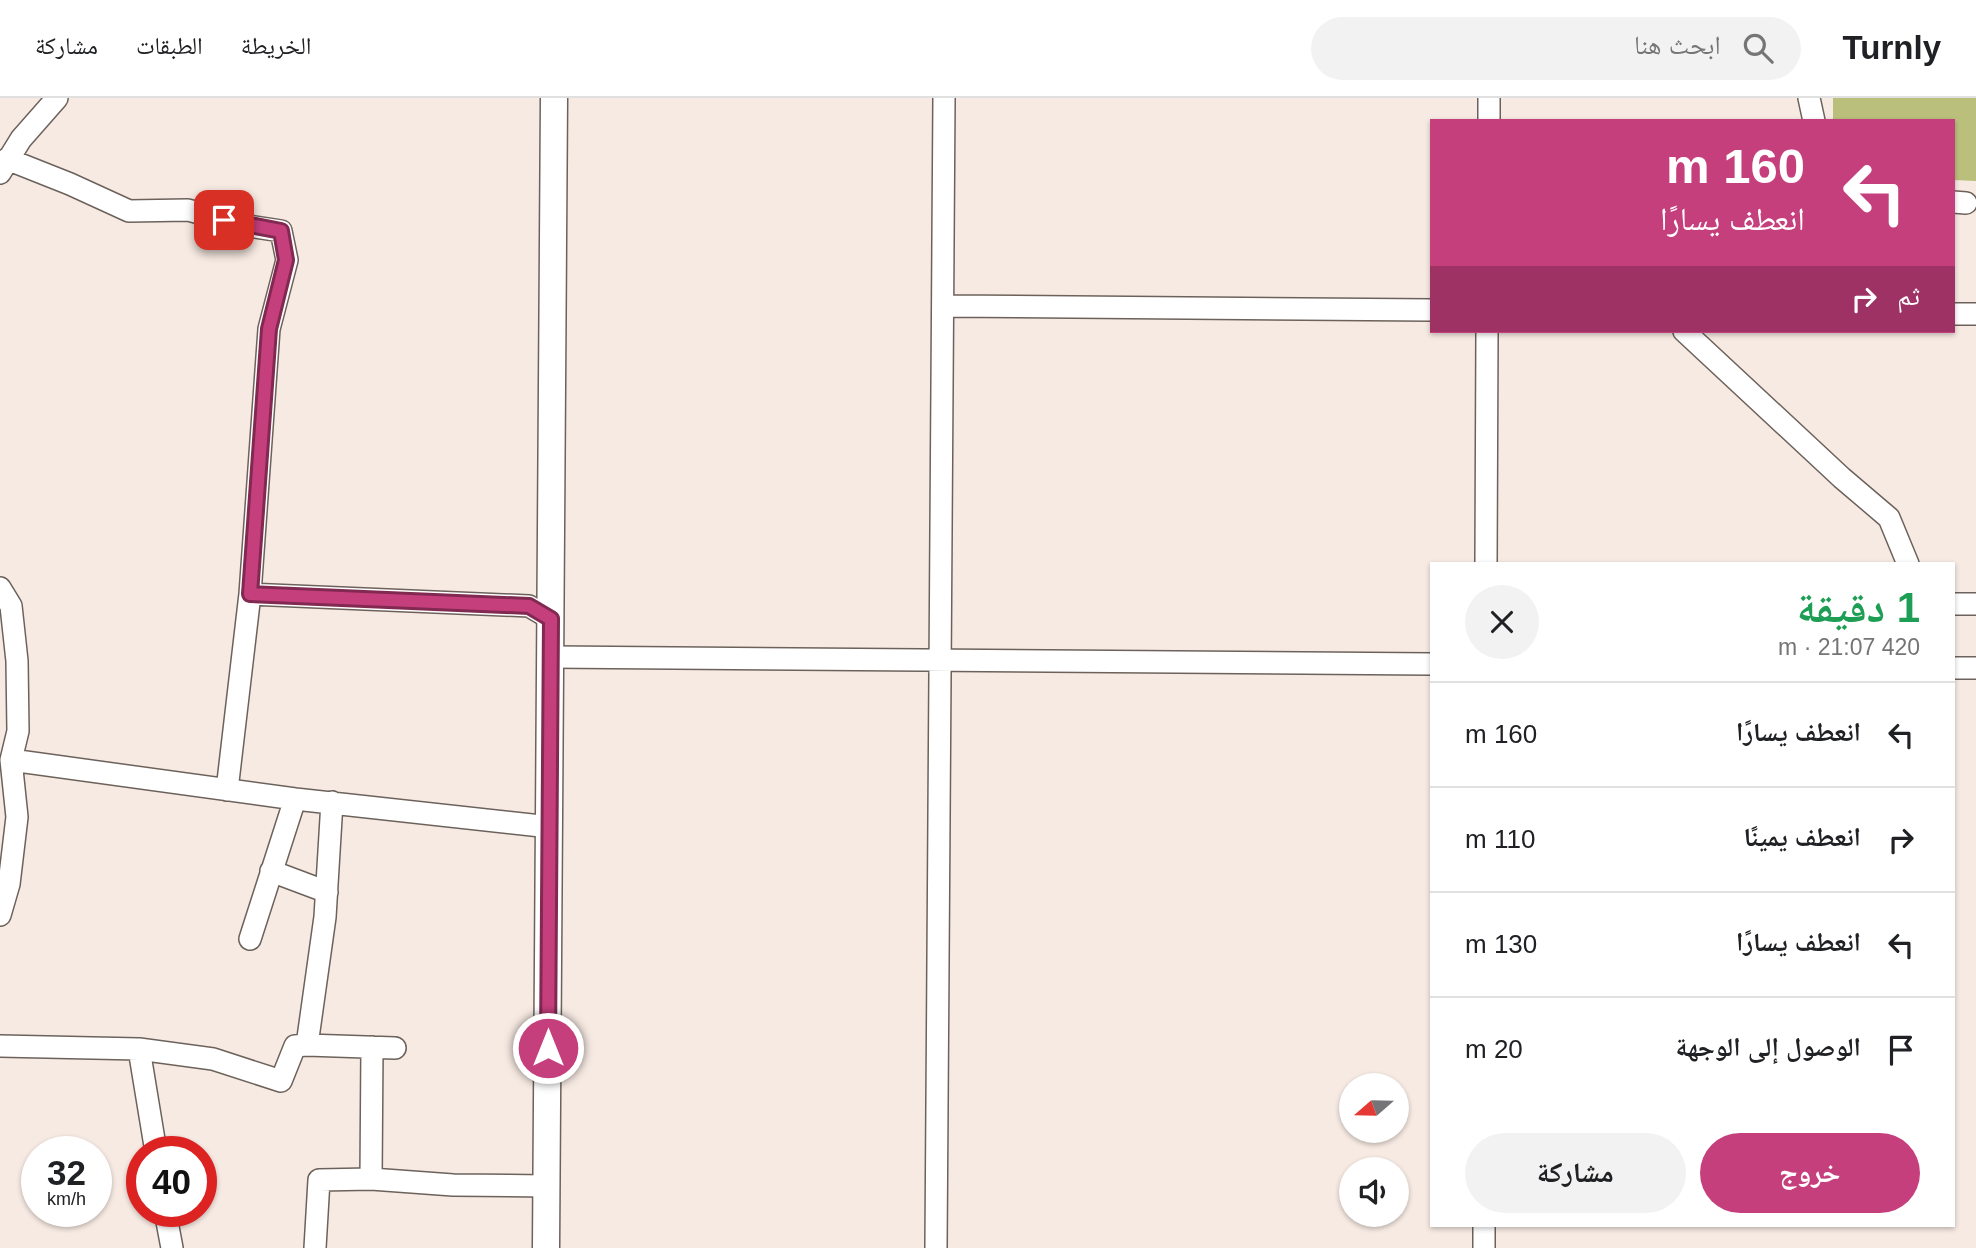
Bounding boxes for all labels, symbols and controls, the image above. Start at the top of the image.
search box [1311,17,1801,80]
icon: search [1739,29,1777,67]
text: Turnly [1843,29,1941,66]
text: ابحث هنا [1634,30,1721,60]
text: مشاركة [35,32,98,59]
text: الطبقات [136,32,203,59]
text: الخريطة [241,32,311,59]
text: 160 m [1666,139,1805,193]
icon: left [1829,147,1920,238]
pin [194,190,254,250]
icon: arrive [205,201,243,239]
text: انعطف يسارًا [1660,201,1805,237]
icon: right [1845,280,1883,318]
text: ثم [1897,281,1920,311]
text: 1 دقيقة [1797,584,1920,631]
button: close [1465,585,1539,659]
text: 420 m · 21:07 [1778,634,1920,660]
icon: left [1882,716,1920,754]
text: انعطف يسارًا [1736,717,1861,747]
text: 160 m [1465,719,1537,749]
icon: right [1882,821,1920,859]
text: انعطف يمينًا [1744,822,1861,852]
text: 110 m [1465,824,1535,854]
icon: left [1882,926,1920,964]
text: انعطف يسارًا [1736,927,1861,957]
text: 130 m [1465,929,1537,959]
position arrow [511,1011,585,1085]
icon: arrive [1882,1031,1920,1069]
text: الوصول إلى الوجهة [1676,1032,1861,1062]
text: 20 m [1465,1034,1523,1064]
north arrow [1339,1073,1409,1143]
map controls [1339,1073,1409,1227]
button: مشاركة [1465,1133,1686,1213]
button: خروج [1700,1133,1920,1213]
speed limit sign: 40 [126,1136,217,1227]
text: 32 [47,1153,86,1192]
button: sound [1339,1157,1409,1227]
text: km/h [47,1189,86,1209]

